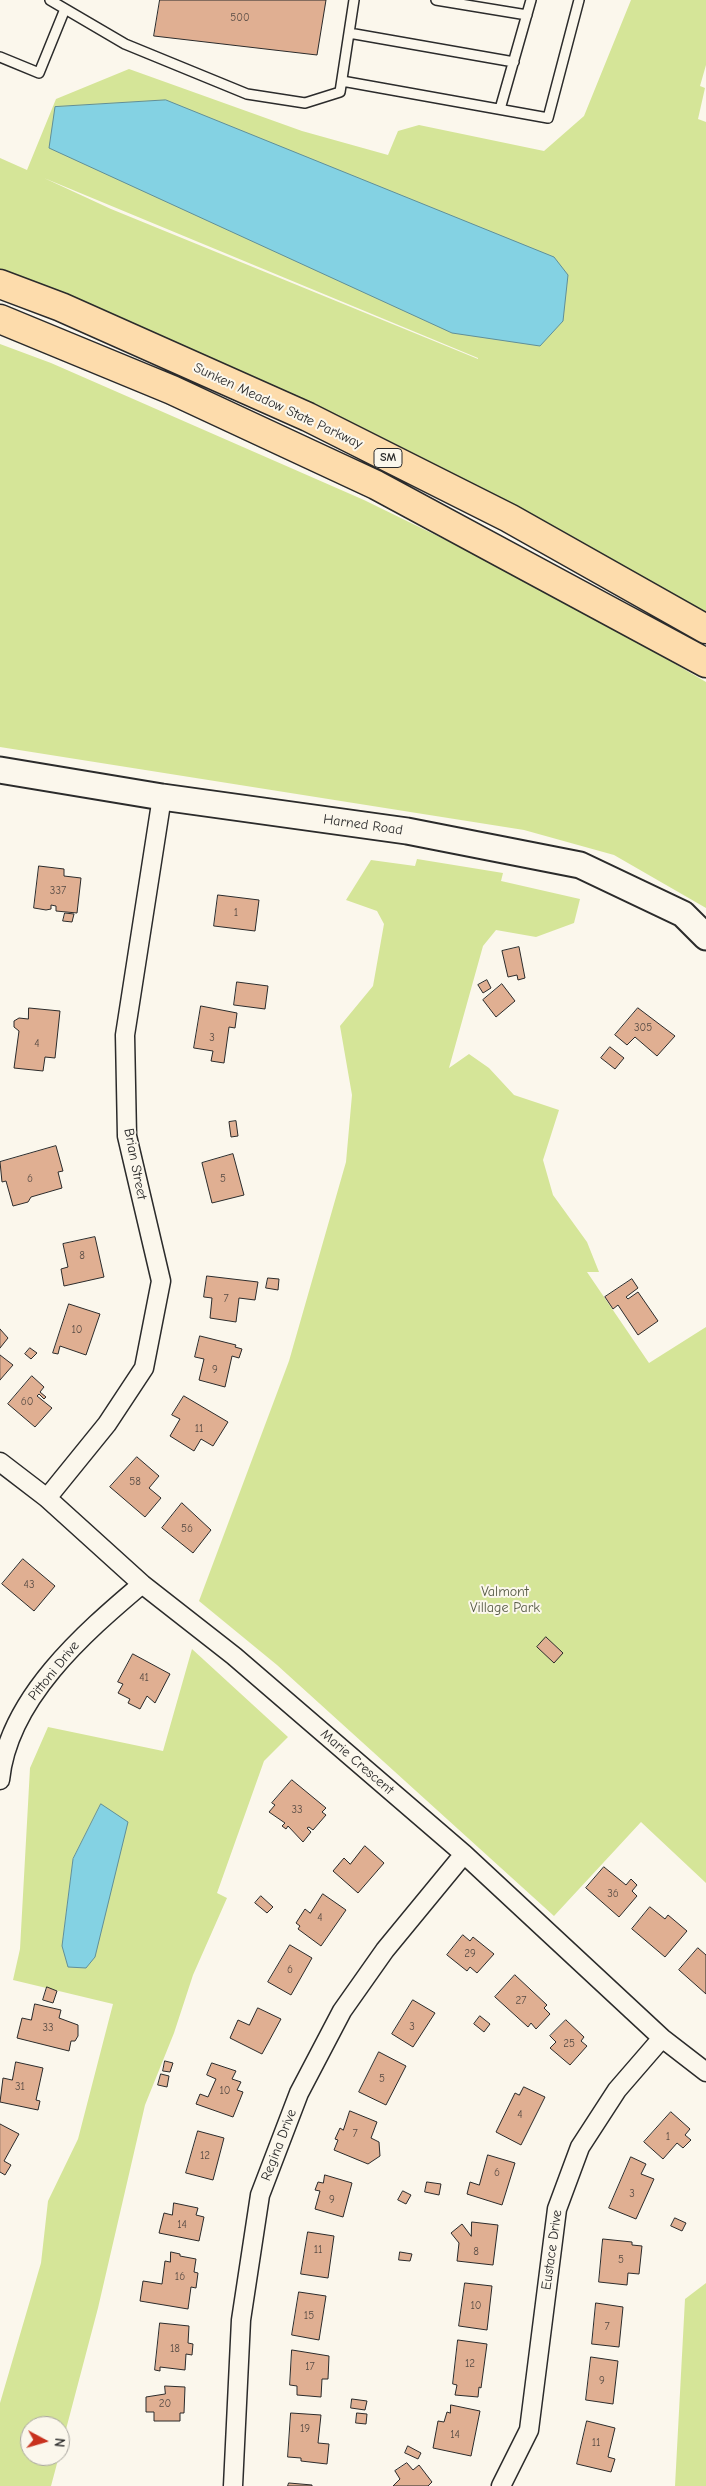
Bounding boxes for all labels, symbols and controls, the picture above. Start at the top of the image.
house number: 500 [230,11,250,25]
street label: Sunken Meadow State Parkway [191,359,365,453]
road number: SM [374,448,402,468]
street label: Harned Road [322,811,404,839]
house number: 337 [50,884,66,898]
house number: 1 [234,906,238,920]
house number: 305 [634,1021,652,1035]
house number: 3 [209,1031,215,1045]
house number: 4 [34,1037,40,1051]
street label: Brian Street [120,1127,150,1201]
house number: 6 [27,1172,33,1186]
house number: 5 [220,1172,226,1186]
house number: 8 [79,1249,85,1263]
house number: 7 [223,1292,229,1306]
house number: 10 [71,1323,83,1337]
house number: 9 [212,1363,218,1377]
house number: 60 [21,1395,33,1409]
house number: 11 [195,1422,203,1436]
house number: 58 [129,1475,141,1489]
house number: 56 [181,1522,193,1536]
house number: 43 [24,1578,34,1592]
park label: Valmont Village Park [470,1584,540,1616]
street label: Pittoni Drive [25,1638,83,1704]
house number: 41 [139,1671,149,1685]
street label: Marie Crescent [317,1726,397,1798]
house number: 33 [291,1803,303,1817]
house number: 36 [607,1887,619,1901]
house number: 4 [317,1911,323,1925]
house number: 29 [464,1947,476,1961]
house number: 6 [287,1963,293,1977]
house number: 27 [516,1994,526,2008]
house number: 3 [409,2020,415,2034]
house number: 33 [42,2021,54,2035]
house number: 25 [563,2037,575,2051]
house number: 5 [379,2072,385,2086]
house number: 31 [15,2080,25,2094]
house number: 10 [219,2084,231,2098]
street label: Regina Drive [258,2107,300,2183]
house number: 4 [517,2108,523,2122]
house number: 7 [352,2127,358,2141]
house number: 1 [666,2130,670,2144]
house number: 12 [200,2149,210,2163]
house number: 6 [494,2166,500,2180]
house number: 3 [629,2187,635,2201]
house number: 9 [329,2193,335,2207]
street label: Eustace Drive [538,2209,566,2291]
house number: 14 [177,2218,187,2232]
house number: 11 [314,2243,322,2257]
house number: 8 [473,2245,479,2259]
house number: 5 [618,2253,624,2267]
house number: 16 [175,2270,185,2284]
house number: 10 [470,2299,482,2313]
house number: 15 [304,2309,314,2323]
house number: 7 [604,2320,610,2334]
house number: 18 [170,2342,180,2356]
house number: 12 [465,2357,475,2371]
house number: 17 [305,2360,315,2374]
house number: 9 [599,2374,605,2388]
house number: 20 [159,2397,171,2411]
north arrow [20,2416,70,2466]
house number: 19 [300,2422,310,2436]
house number: 14 [450,2428,460,2442]
house number: 11 [592,2436,600,2450]
text: N [50,2437,68,2448]

